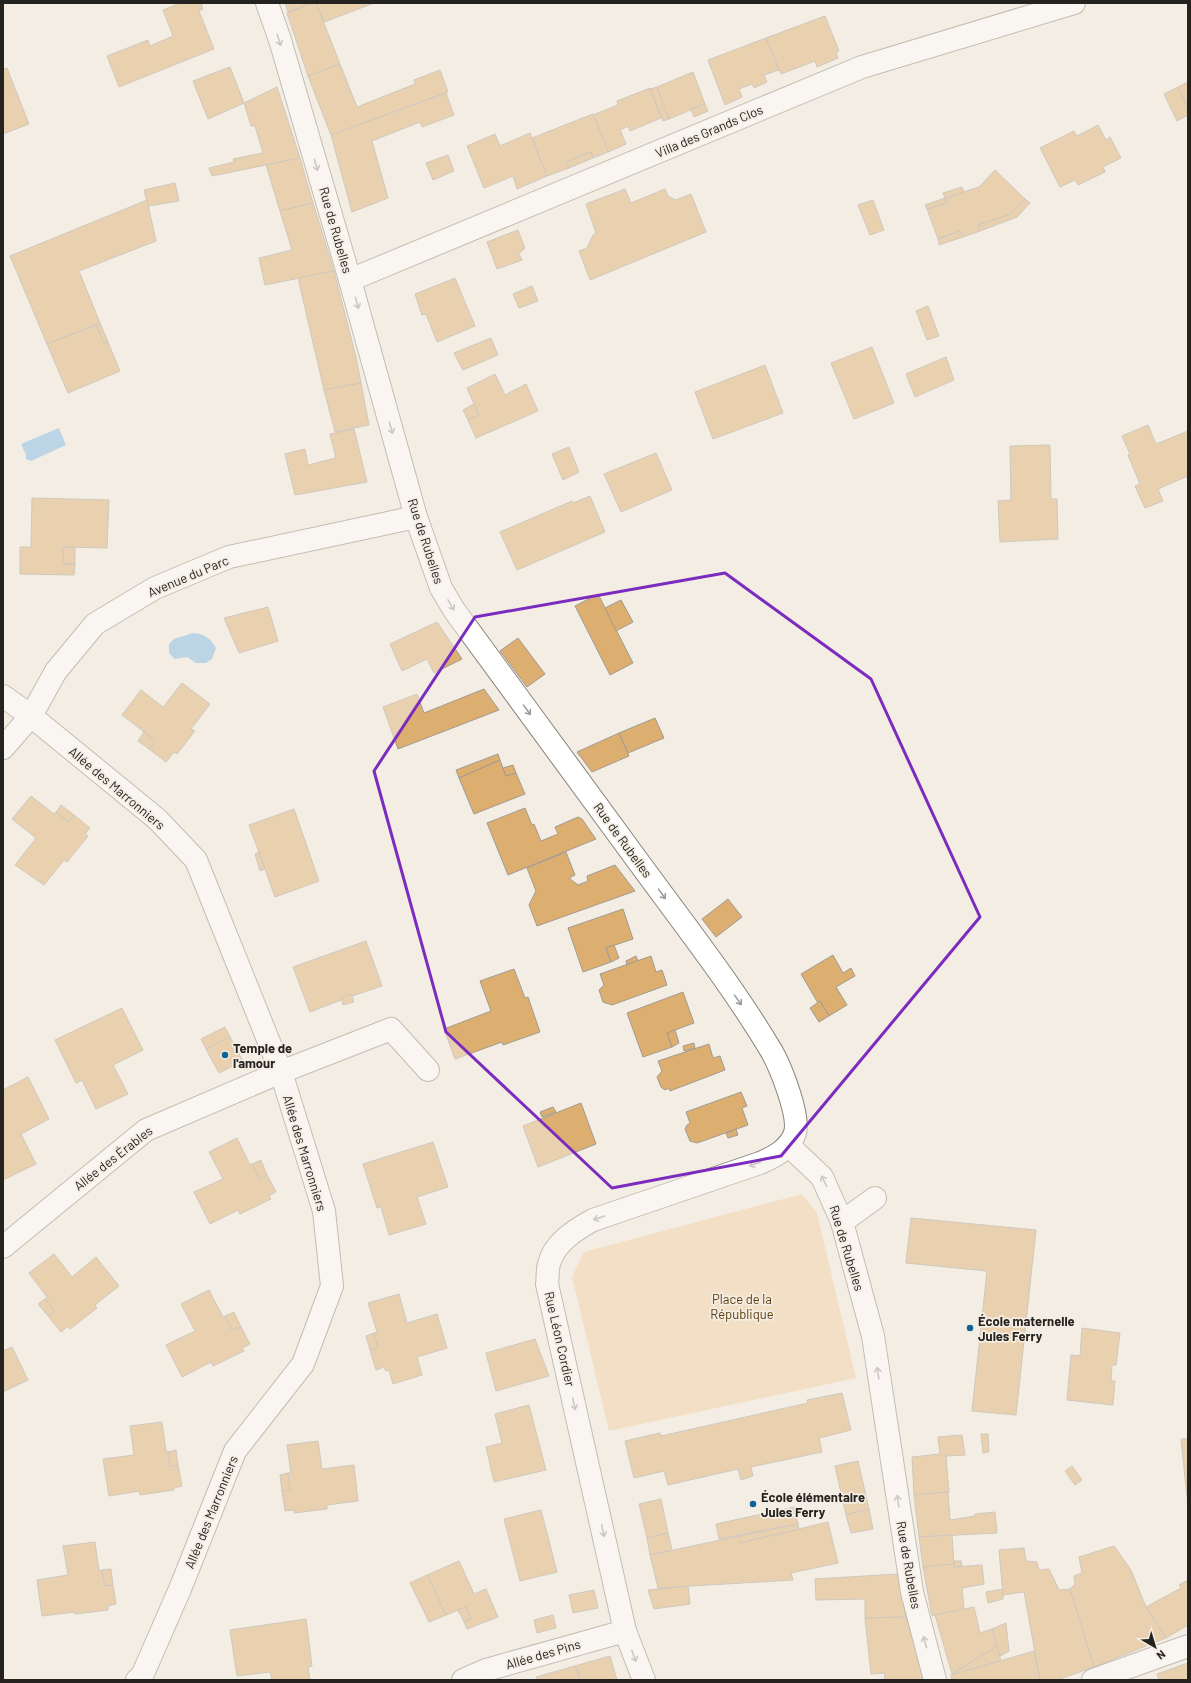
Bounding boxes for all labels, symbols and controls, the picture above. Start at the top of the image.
one-way arrow [276,34,284,46]
street label: Villa des Grands Clos [653,101,765,161]
one-way arrow [313,158,320,171]
street label: Rue de Rubelles [316,185,356,275]
one-way arrow [354,296,361,309]
one-way arrow [388,421,396,434]
street label: Rue de Rubelles [405,496,447,586]
street label: Avenue du Parc [145,552,231,600]
one-way arrow [447,599,455,611]
one-way arrow [523,704,531,715]
street label: Allée des Marronniers [66,743,168,833]
street label: Rue de Rubelles [590,799,656,881]
one-way arrow [658,888,666,899]
one-way arrow [734,994,742,1005]
place label: Temple de l'amour [233,1040,292,1071]
marker: Temple de l'amour [220,1050,230,1060]
street label: Allée des Marronniers [280,1093,330,1213]
street label: Allée des Érables [70,1122,156,1194]
one-way arrow [750,1161,762,1169]
one-way arrow [819,1175,827,1187]
street label: Rue de Rubelles [826,1203,868,1293]
one-way arrow [594,1214,606,1222]
street label: Rue Léon Cordier [541,1290,579,1388]
park label: Place de la République [710,1291,774,1322]
place label: École maternelle Jules Ferry [978,1313,1075,1344]
marker: École maternelle Jules Ferry [965,1323,975,1333]
one-way arrow [874,1366,882,1379]
one-way arrow [571,1397,579,1410]
street label: Allée des Marronniers [181,1453,241,1571]
place label: École élémentaire Jules Ferry [761,1489,865,1520]
one-way arrow [894,1495,902,1508]
marker: École élémentaire Jules Ferry [748,1499,758,1509]
street label: Rue de Rubelles [893,1520,925,1610]
one-way arrow [599,1524,607,1537]
north arrow [1135,1627,1175,1667]
street label: Allée des Pins [504,1636,582,1672]
one-way arrow [921,1636,929,1649]
text: N [1155,1648,1168,1663]
one-way arrow [631,1649,639,1661]

